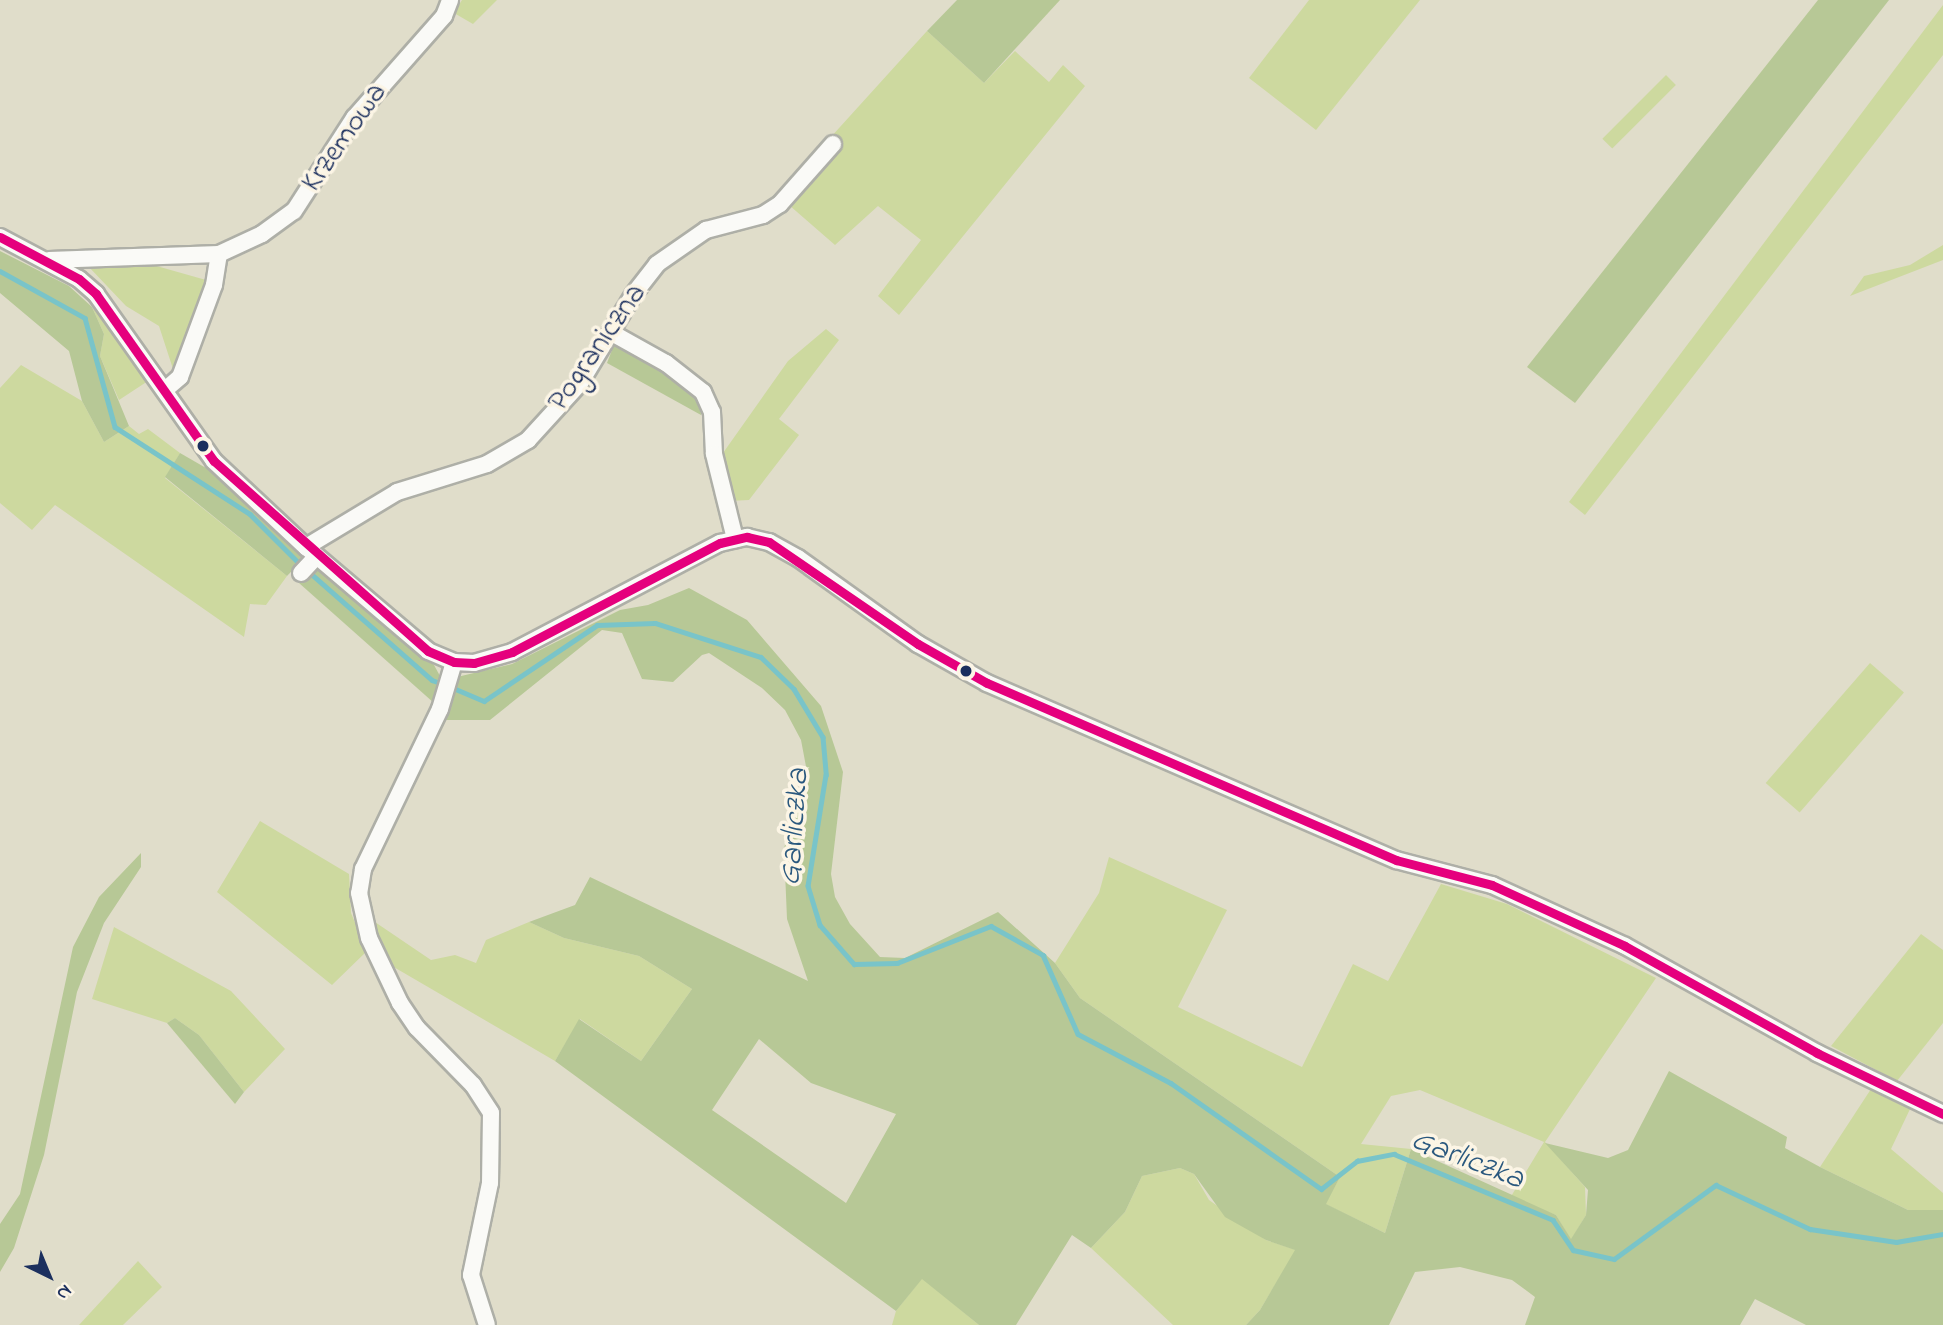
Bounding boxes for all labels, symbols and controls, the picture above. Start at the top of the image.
street label: Krzemowa [295,77,395,199]
street label: Pograniczna [541,277,655,419]
unlabelled marker [196,439,210,453]
unlabelled marker [959,664,973,678]
water label: Garliczka [773,767,819,887]
water label: Garliczka [1405,1122,1529,1200]
north arrow [14,1241,84,1311]
text: N [50,1277,78,1306]

